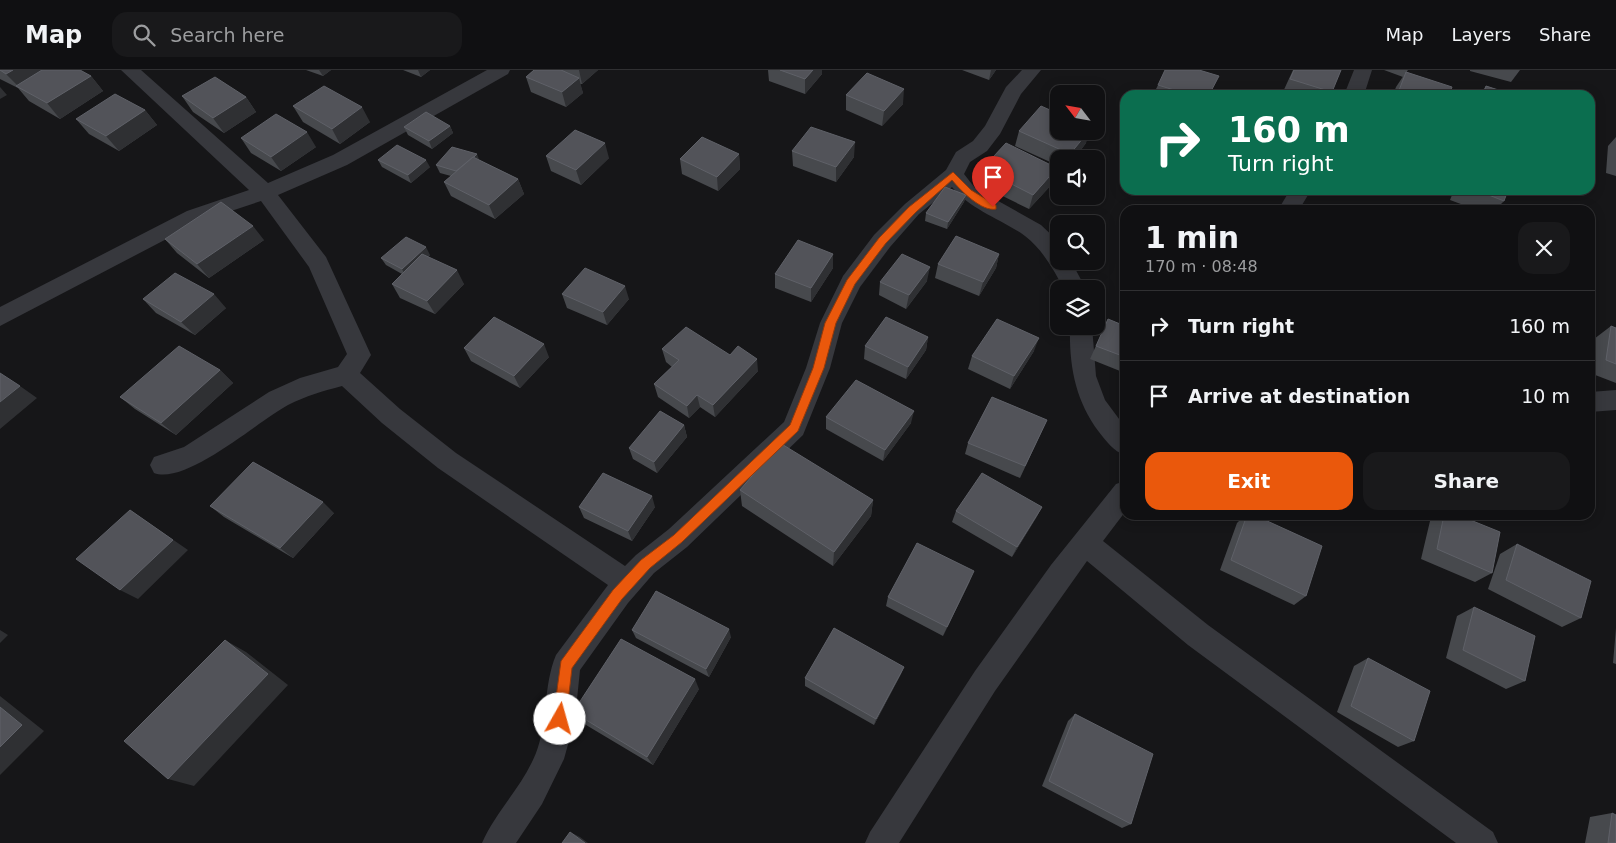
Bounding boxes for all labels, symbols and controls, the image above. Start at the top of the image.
search box [112,12,462,57]
text: Map [25,21,82,49]
icon: search [130,21,158,49]
text: Search here [170,24,284,46]
text: Map [1385,24,1423,45]
text: Layers [1451,24,1511,45]
text: Share [1539,24,1591,45]
north arrow [1050,85,1105,140]
map controls [1050,85,1105,335]
icon: right [1145,110,1210,175]
text: 160 m [1228,110,1350,150]
button: sound [1050,150,1105,205]
text: Turn right [1228,151,1333,176]
pin [972,156,1014,207]
icon: arrive [979,163,1007,191]
button: search [1050,215,1105,270]
text: 1 min [1145,220,1239,255]
button: close [1518,222,1570,274]
text: 170 m · 08:48 [1145,257,1258,276]
button: layers [1050,280,1105,335]
icon: right [1145,312,1173,340]
text: Turn right [1188,315,1294,337]
text: 160 m [1509,315,1570,337]
icon: arrive [1145,382,1173,410]
text: Arrive at destination [1188,385,1410,407]
text: 10 m [1521,385,1570,407]
button: Exit [1145,452,1353,510]
button: Share [1363,452,1570,510]
position arrow [533,692,585,744]

